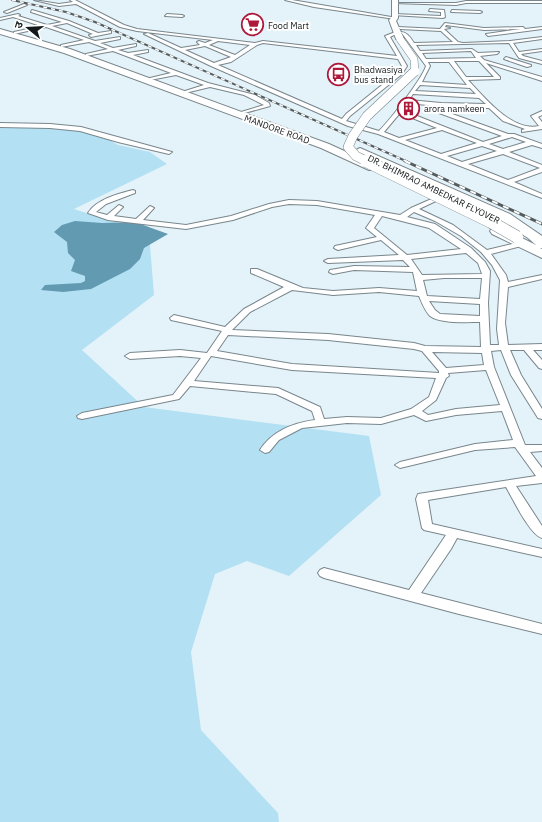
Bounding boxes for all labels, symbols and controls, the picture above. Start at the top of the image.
north arrow [8,8,48,48]
supermarket icon: Food Mart [240,12,266,38]
text: उ [11,19,26,30]
place label: Food Mart [268,20,309,31]
bus stop icon: Bhadwasiya bus stand [326,61,352,87]
place label: Bhadwasiya bus stand [354,64,403,85]
building icon: arora namkeen [396,95,422,121]
place label: arora namkeen [424,103,485,114]
street label: MANDORE ROAD [243,112,311,146]
street label: DR. BHIMRAO AMBEDKAR FLYOVER [366,152,502,226]

